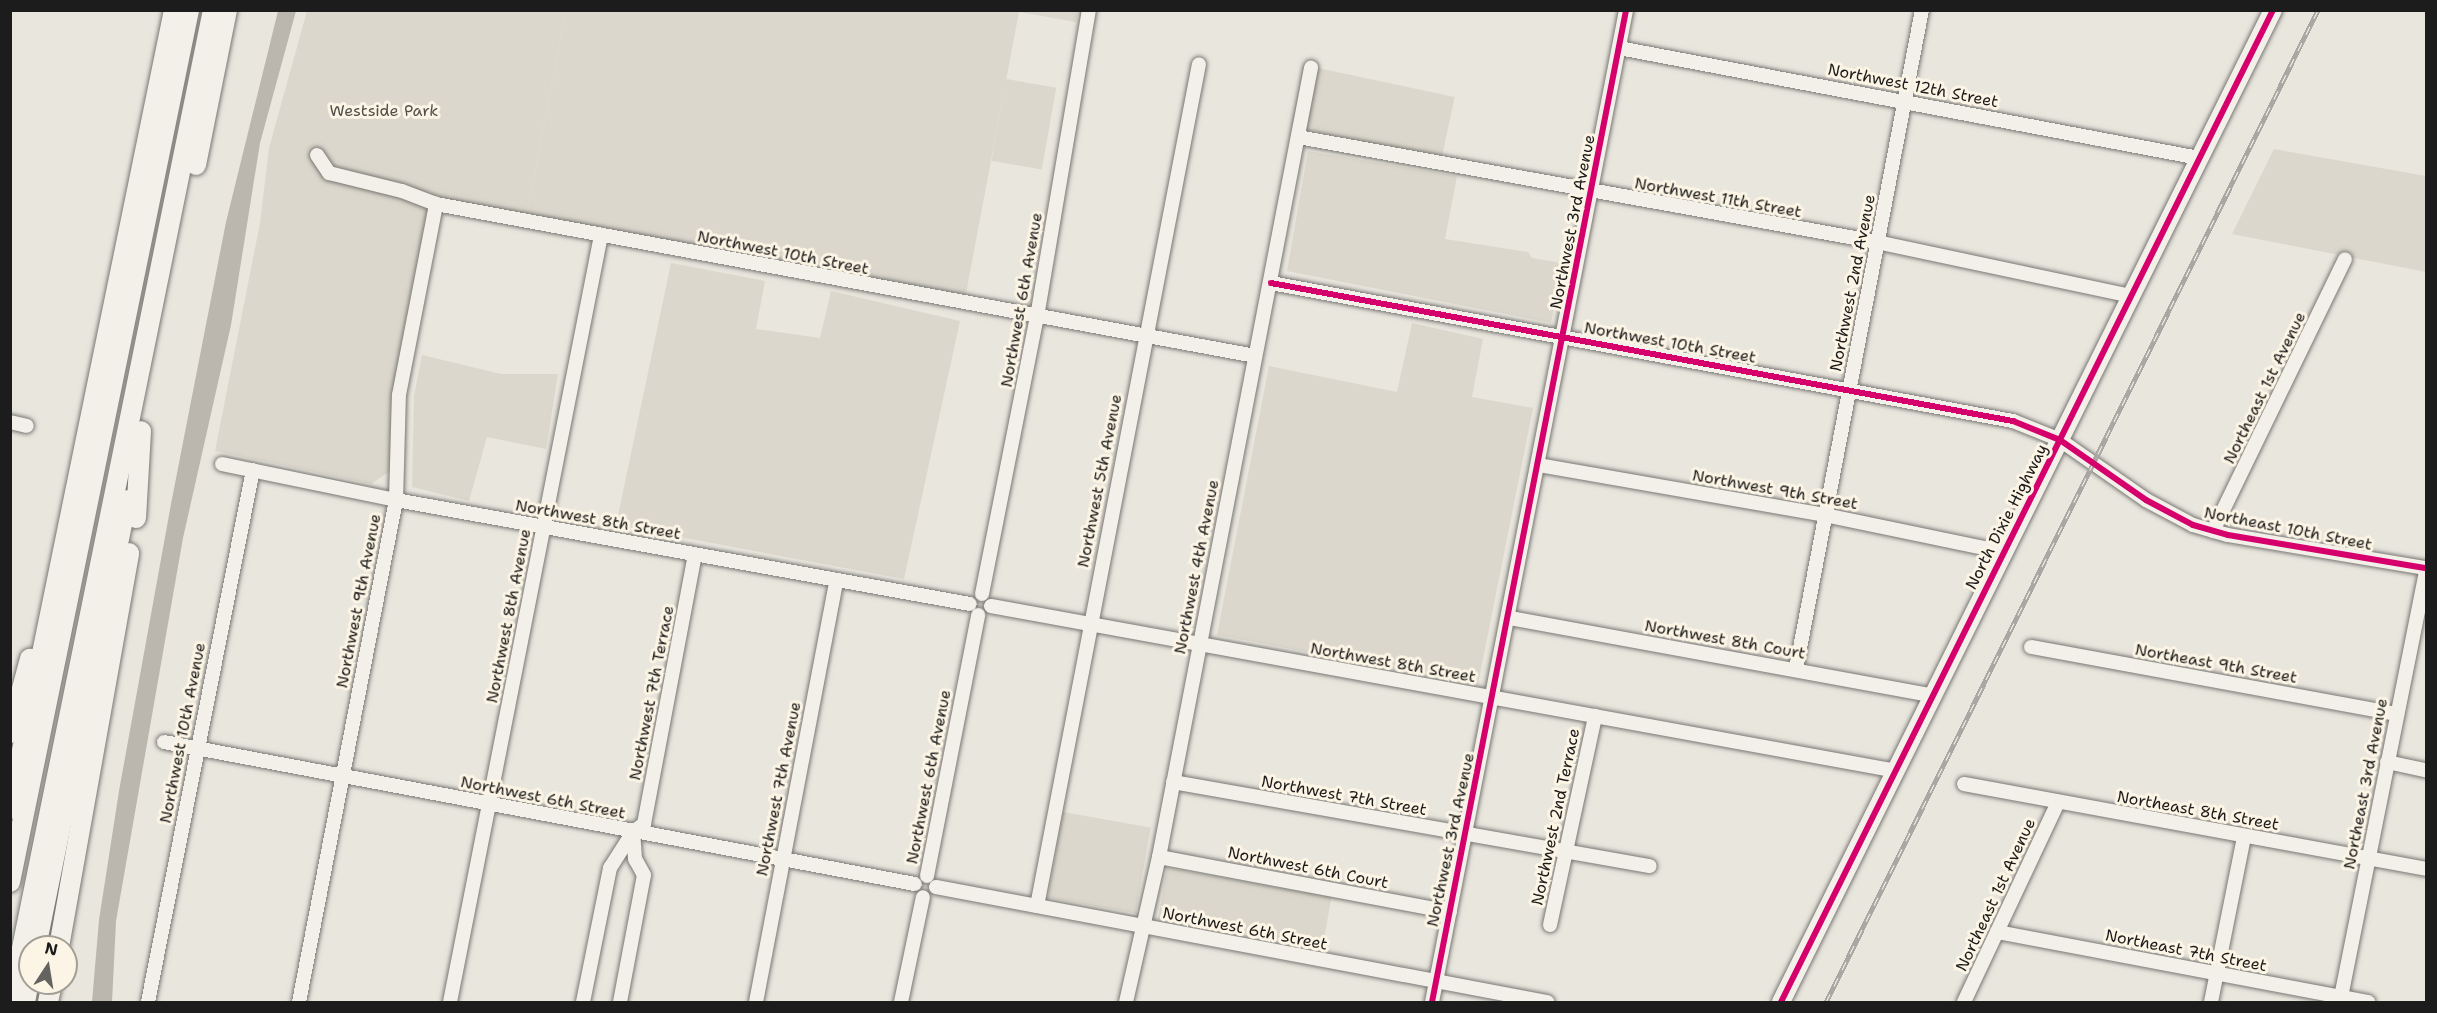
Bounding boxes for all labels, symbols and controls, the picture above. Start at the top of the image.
street label: Northwest 12th Street [1826,60,2000,112]
park label: Westside Park [330,101,438,121]
street label: Northwest 3rd Avenue [1547,133,1599,311]
street label: Northwest 11th Street [1633,174,1803,222]
street label: Northwest 2nd Avenue [1826,193,1880,373]
street label: Northwest 6th Avenue [997,211,1047,389]
street label: Northwest 10th Street [696,227,870,279]
street label: Northeast 1st Avenue [2220,309,2310,467]
street label: Northwest 10th Street [1583,318,1757,368]
street label: Northwest 5th Avenue [1074,393,1126,569]
street label: North Dixie Highway [1962,441,2052,593]
street label: Northwest 9th Street [1691,466,1859,514]
street label: Northwest 4th Avenue [1171,478,1223,656]
street label: Northwest 8th Street [514,496,682,544]
street label: Northeast 10th Street [2202,503,2374,555]
street label: Northwest 9th Avenue [333,512,385,690]
street label: Northwest 8th Avenue [483,527,535,705]
street label: Northwest 7th Terrace [626,604,678,782]
street label: Northwest 8th Court [1643,616,1807,664]
street label: Northwest 8th Street [1309,639,1477,687]
street label: Northeast 9th Street [2133,640,2299,688]
street label: Northwest 10th Avenue [156,641,210,825]
street label: Northwest 6th Avenue [903,688,955,866]
street label: Northeast 3rd Avenue [2340,697,2392,871]
street label: Northwest 7th Avenue [753,700,805,878]
street label: Northwest 2nd Terrace [1528,727,1584,907]
street label: Northwest 3rd Avenue [1423,751,1479,929]
street label: Northwest 7th Street [1260,772,1428,820]
street label: Northwest 6th Street [459,773,627,823]
street label: Northeast 8th Street [2115,787,2281,835]
street label: Northeast 1st Avenue [1952,815,2040,975]
street label: Northwest 6th Court [1226,843,1390,893]
street label: Northwest 6th Street [1161,904,1329,954]
street label: Northeast 7th Street [2104,926,2268,976]
north arrow [18,935,78,995]
text: N [43,937,60,960]

